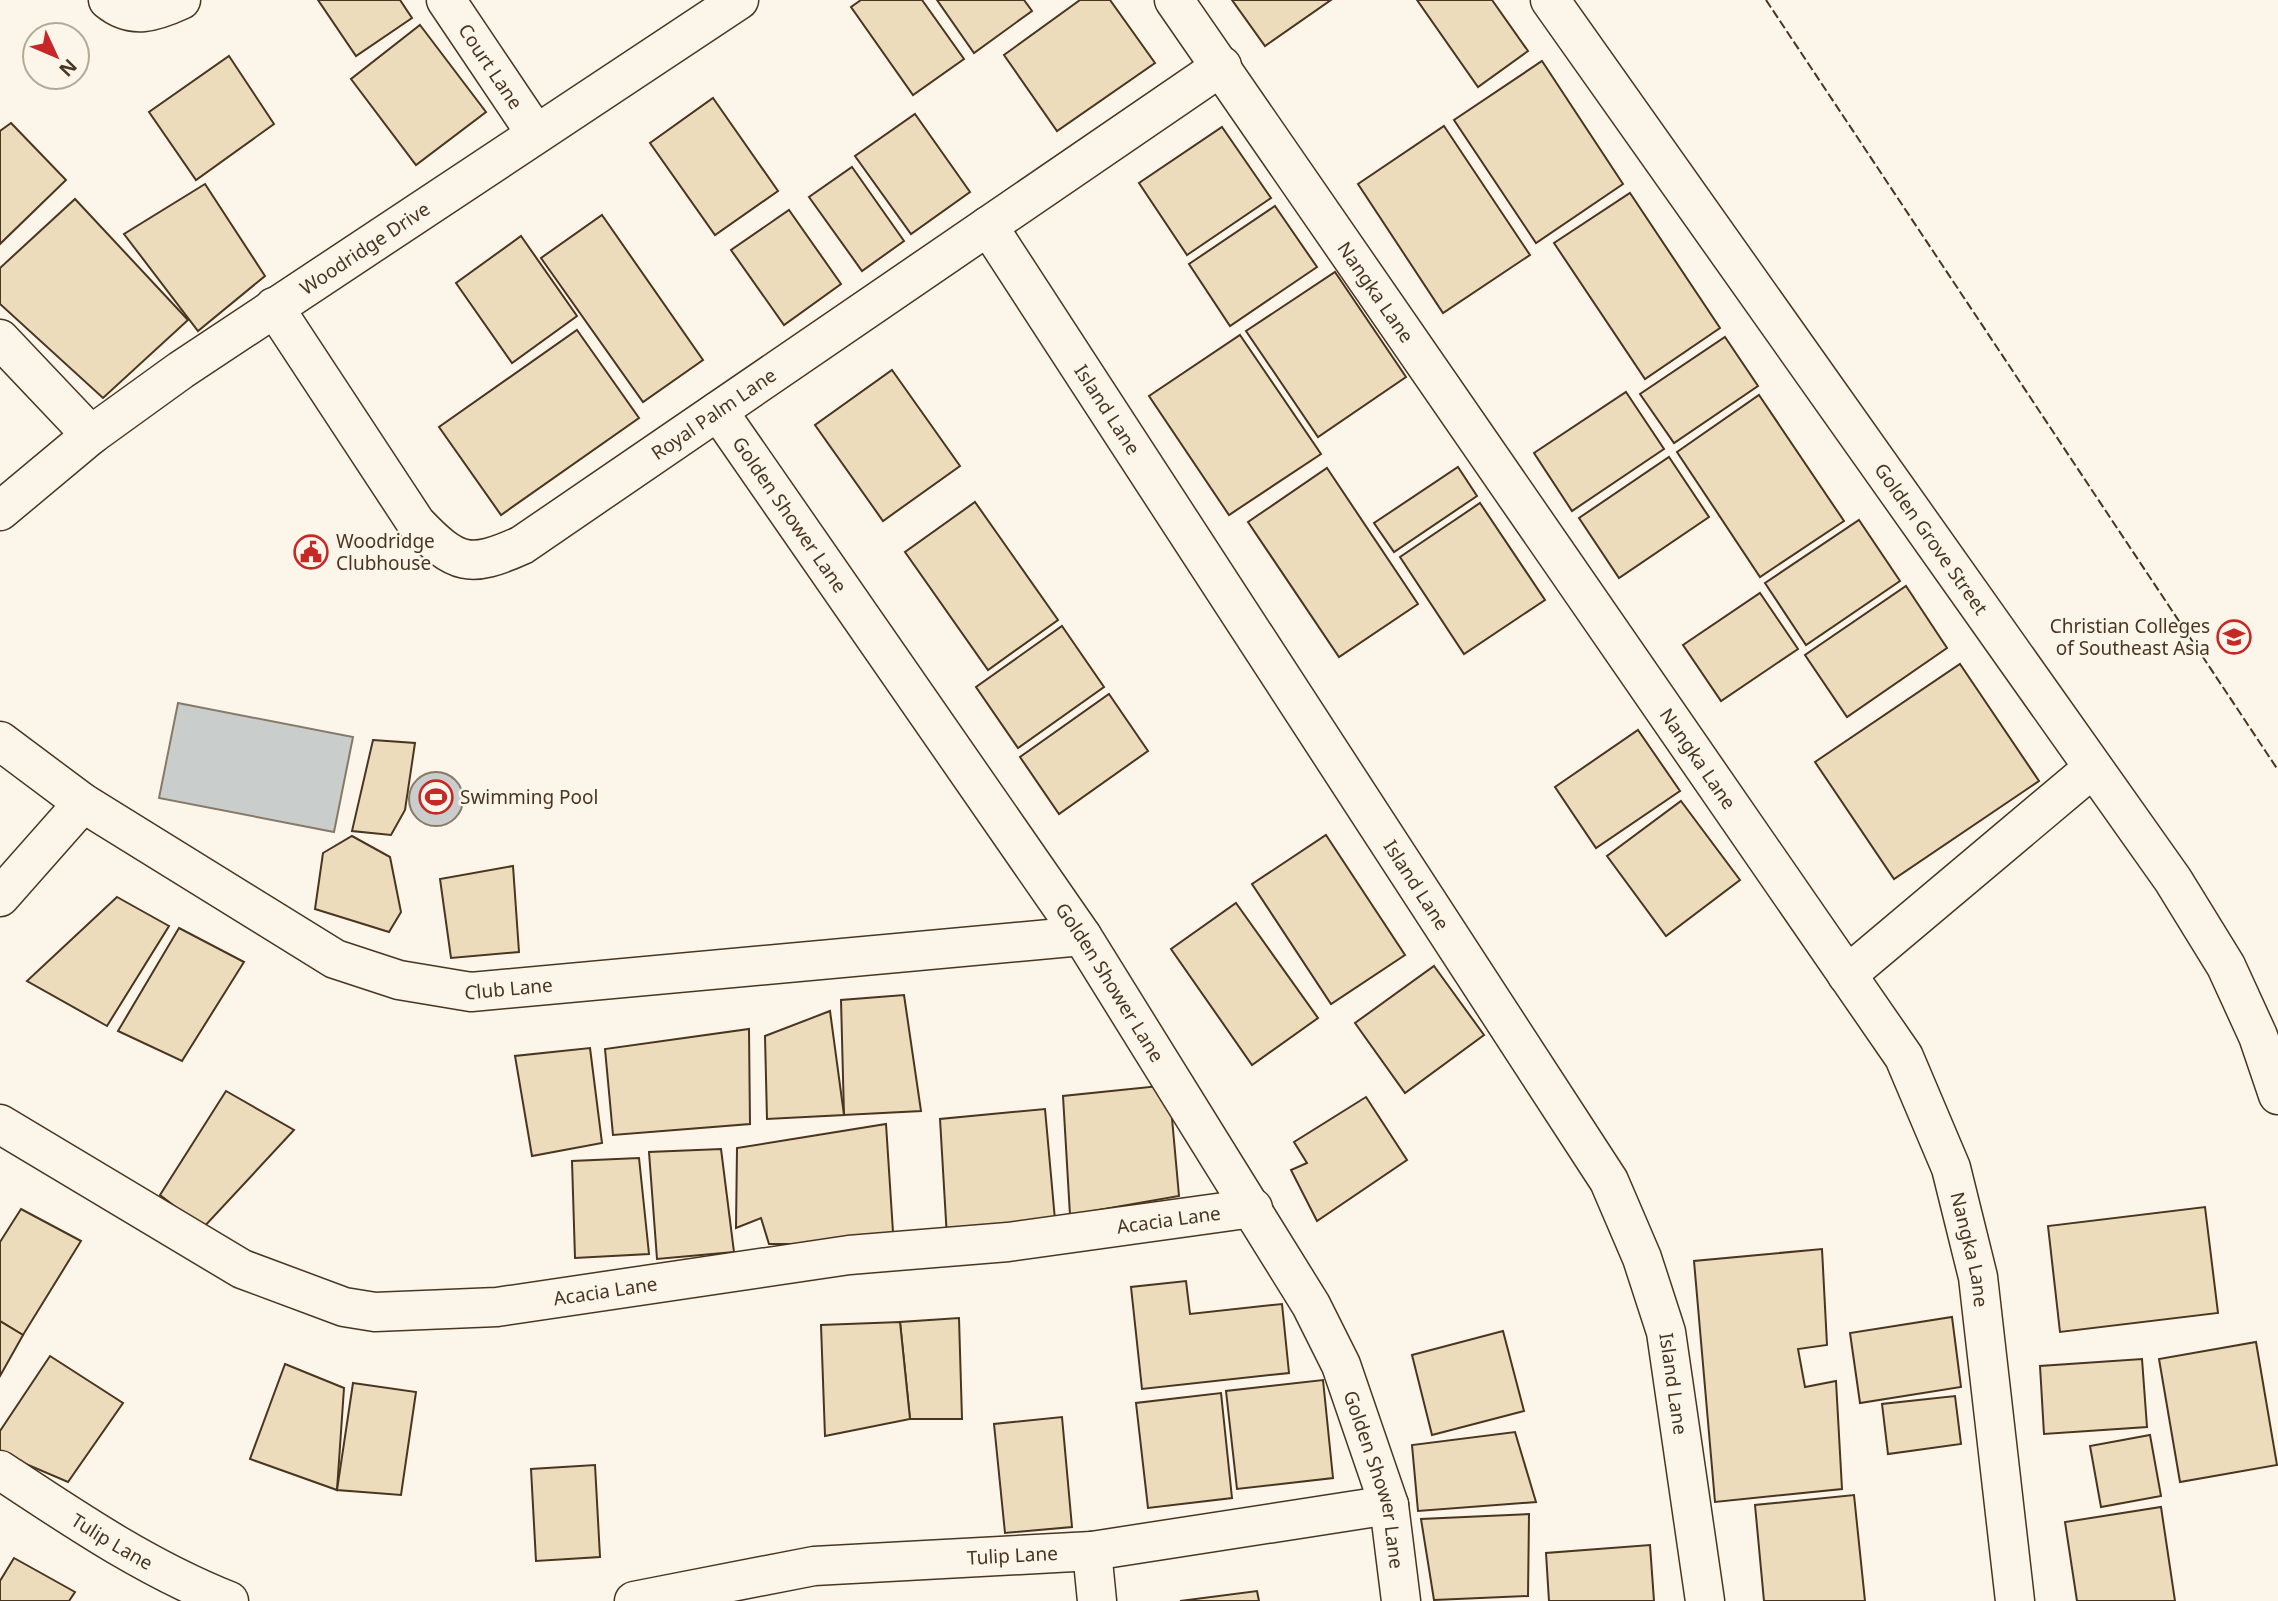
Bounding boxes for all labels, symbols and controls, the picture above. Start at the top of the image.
street label: Court Lane [452,18,529,114]
north arrow [21,21,91,91]
text: N [54,53,83,82]
street label: Woodridge Drive [295,196,435,301]
street label: Nangka Lane [1332,236,1420,348]
street label: Island Lane [1069,359,1146,460]
street label: Royal Palm Lane [646,362,781,466]
street label: Golden Shower Lane [727,431,853,598]
street label: Golden Grove Street [1869,458,1994,620]
place label: Woodridge Clubhouse [336,528,435,576]
public building icon: Woodridge Clubhouse [292,533,330,571]
place label: Christian Colleges of Southeast Asia [2050,613,2210,661]
school or university icon: Christian Colleges of Southeast Asia [2215,618,2253,656]
street label: Nangka Lane [1654,703,1742,814]
sports icon: Swimming Pool [417,778,455,816]
place label: Swimming Pool [460,784,598,810]
street label: Island Lane [1378,835,1455,935]
street label: Golden Shower Lane [1050,897,1170,1067]
street label: Club Lane [462,972,554,1006]
street label: Nangka Lane [1944,1189,1994,1309]
street label: Acacia Lane [1115,1200,1222,1240]
street label: Acacia Lane [552,1270,659,1312]
street label: Island Lane [1653,1331,1694,1436]
street label: Golden Shower Lane [1338,1387,1410,1570]
street label: Tulip Lane [66,1507,158,1576]
street label: Tulip Lane [966,1540,1058,1571]

